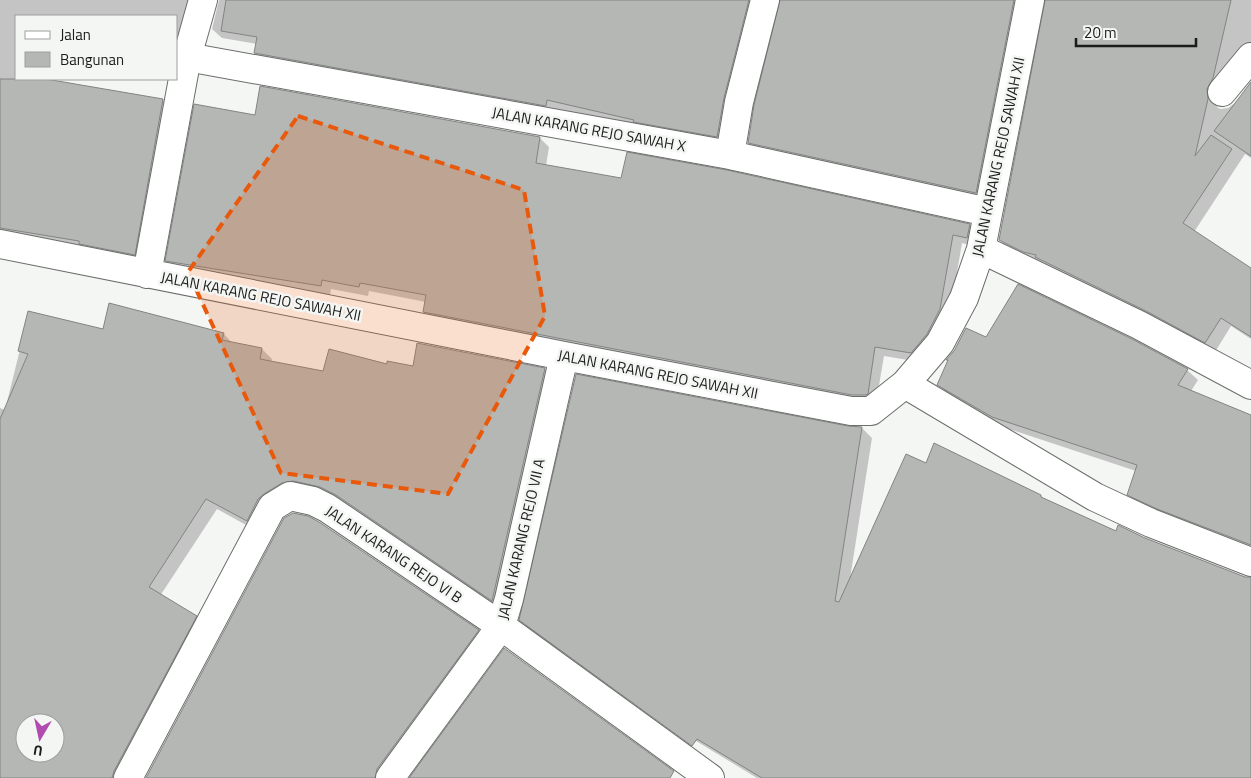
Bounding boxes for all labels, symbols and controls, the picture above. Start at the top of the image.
legend [15,15,178,80]
scale bar [1076,15,1196,47]
text: 20 m [1084,21,1117,44]
text: Jalan [60,23,91,46]
text: Bangunan [60,48,124,71]
street label: JALAN KARANG REJO SAWAH XII [966,55,1030,259]
street label: JALAN KARANG REJO SAWAH X [490,101,688,157]
street label: JALAN KARANG REJO SAWAH XII [159,265,363,327]
street label: JALAN KARANG REJO SAWAH XII [556,343,760,405]
street label: JALAN KARANG REJO VII A [491,456,551,622]
street label: JALAN KARANG REJO VI B [321,499,467,609]
north arrow [15,713,65,763]
text: U [32,740,44,762]

